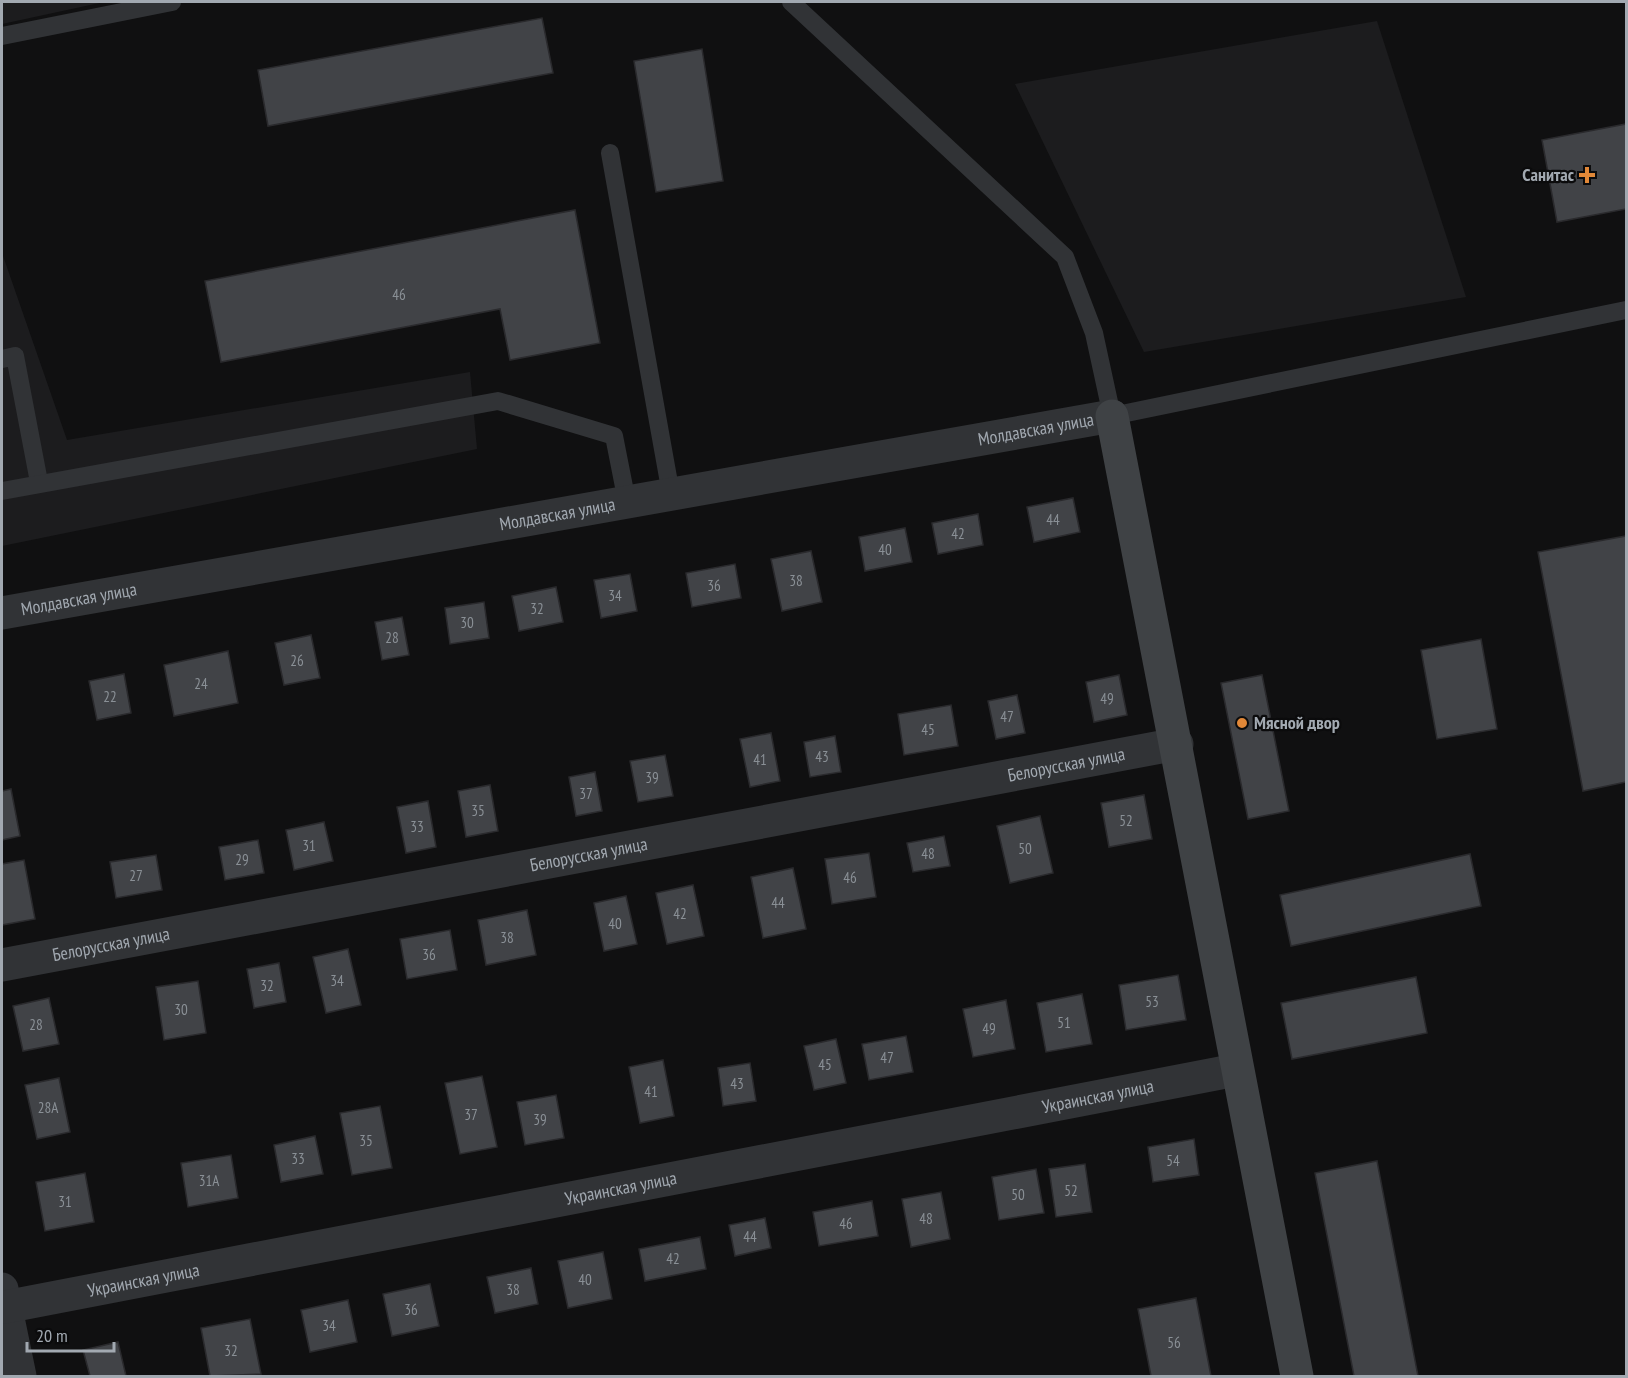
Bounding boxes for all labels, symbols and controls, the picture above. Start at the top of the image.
place label: Санитас [1522,163,1575,186]
marker: Санитас [1578,166,1596,184]
house number: 46 [392,285,406,304]
street label: Молдавская улица [976,407,1095,451]
street label: Молдавская улица [498,492,617,536]
house number: 44 [1046,510,1060,529]
house number: 42 [951,524,965,543]
house number: 40 [878,540,892,559]
house number: 38 [789,571,803,590]
house number: 36 [707,576,721,595]
street label: Молдавская улица [19,577,138,620]
house number: 34 [608,586,622,605]
house number: 32 [530,599,544,618]
house number: 30 [460,613,474,632]
house number: 28 [385,628,399,647]
house number: 26 [290,651,304,670]
house number: 24 [194,674,208,693]
house number: 22 [103,687,117,706]
house number: 49 [1100,689,1114,708]
house number: 47 [1000,707,1014,726]
place label: Мясной двор [1254,711,1340,734]
marker: Мясной двор [1235,716,1249,730]
house number: 45 [921,720,935,739]
street label: Белорусская улица [1006,742,1127,787]
house number: 43 [815,747,829,766]
house number: 41 [753,750,767,769]
house number: 39 [645,768,659,787]
house number: 37 [579,784,593,803]
house number: 35 [471,801,485,820]
house number: 52 [1119,811,1133,830]
house number: 33 [410,817,424,836]
street label: Белорусская улица [528,832,649,876]
house number: 31 [302,836,316,855]
house number: 50 [1018,839,1032,858]
house number: 48 [921,844,935,863]
house number: 29 [235,850,249,869]
house number: 27 [129,866,143,885]
house number: 46 [843,868,857,887]
house number: 44 [771,893,785,912]
house number: 42 [673,904,687,923]
house number: 40 [608,914,622,933]
street label: Белорусская улица [50,922,172,966]
house number: 38 [500,928,514,947]
house number: 36 [422,945,436,964]
house number: 34 [330,971,344,990]
house number: 32 [260,976,274,995]
house number: 53 [1145,992,1159,1011]
house number: 30 [174,1000,188,1019]
house number: 51 [1057,1013,1071,1032]
house number: 28 [29,1015,43,1034]
house number: 49 [982,1019,996,1038]
house number: 47 [880,1048,894,1067]
house number: 45 [818,1055,832,1074]
house number: 43 [730,1074,744,1093]
street label: Украинская улица [1040,1074,1156,1118]
house number: 41 [644,1082,658,1101]
house number: 28А [38,1098,59,1117]
house number: 37 [464,1105,478,1124]
house number: 39 [533,1110,547,1129]
house number: 35 [359,1131,373,1150]
house number: 33 [291,1149,305,1168]
house number: 54 [1166,1151,1180,1170]
street label: Украинская улица [563,1166,678,1210]
house number: 31А [199,1171,220,1190]
house number: 52 [1064,1181,1078,1200]
house number: 50 [1011,1185,1025,1204]
house number: 31 [58,1192,72,1211]
house number: 48 [919,1209,933,1228]
house number: 46 [839,1214,853,1233]
house number: 44 [743,1227,757,1246]
house number: 42 [666,1249,680,1268]
street label: Украинская улица [86,1258,201,1302]
house number: 40 [578,1270,592,1289]
house number: 38 [506,1280,520,1299]
house number: 36 [404,1300,418,1319]
scale bar [27,1315,114,1353]
house number: 34 [322,1316,336,1335]
text: 20 m [36,1324,68,1347]
house number: 56 [1167,1333,1181,1352]
house number: 32 [224,1341,238,1360]

